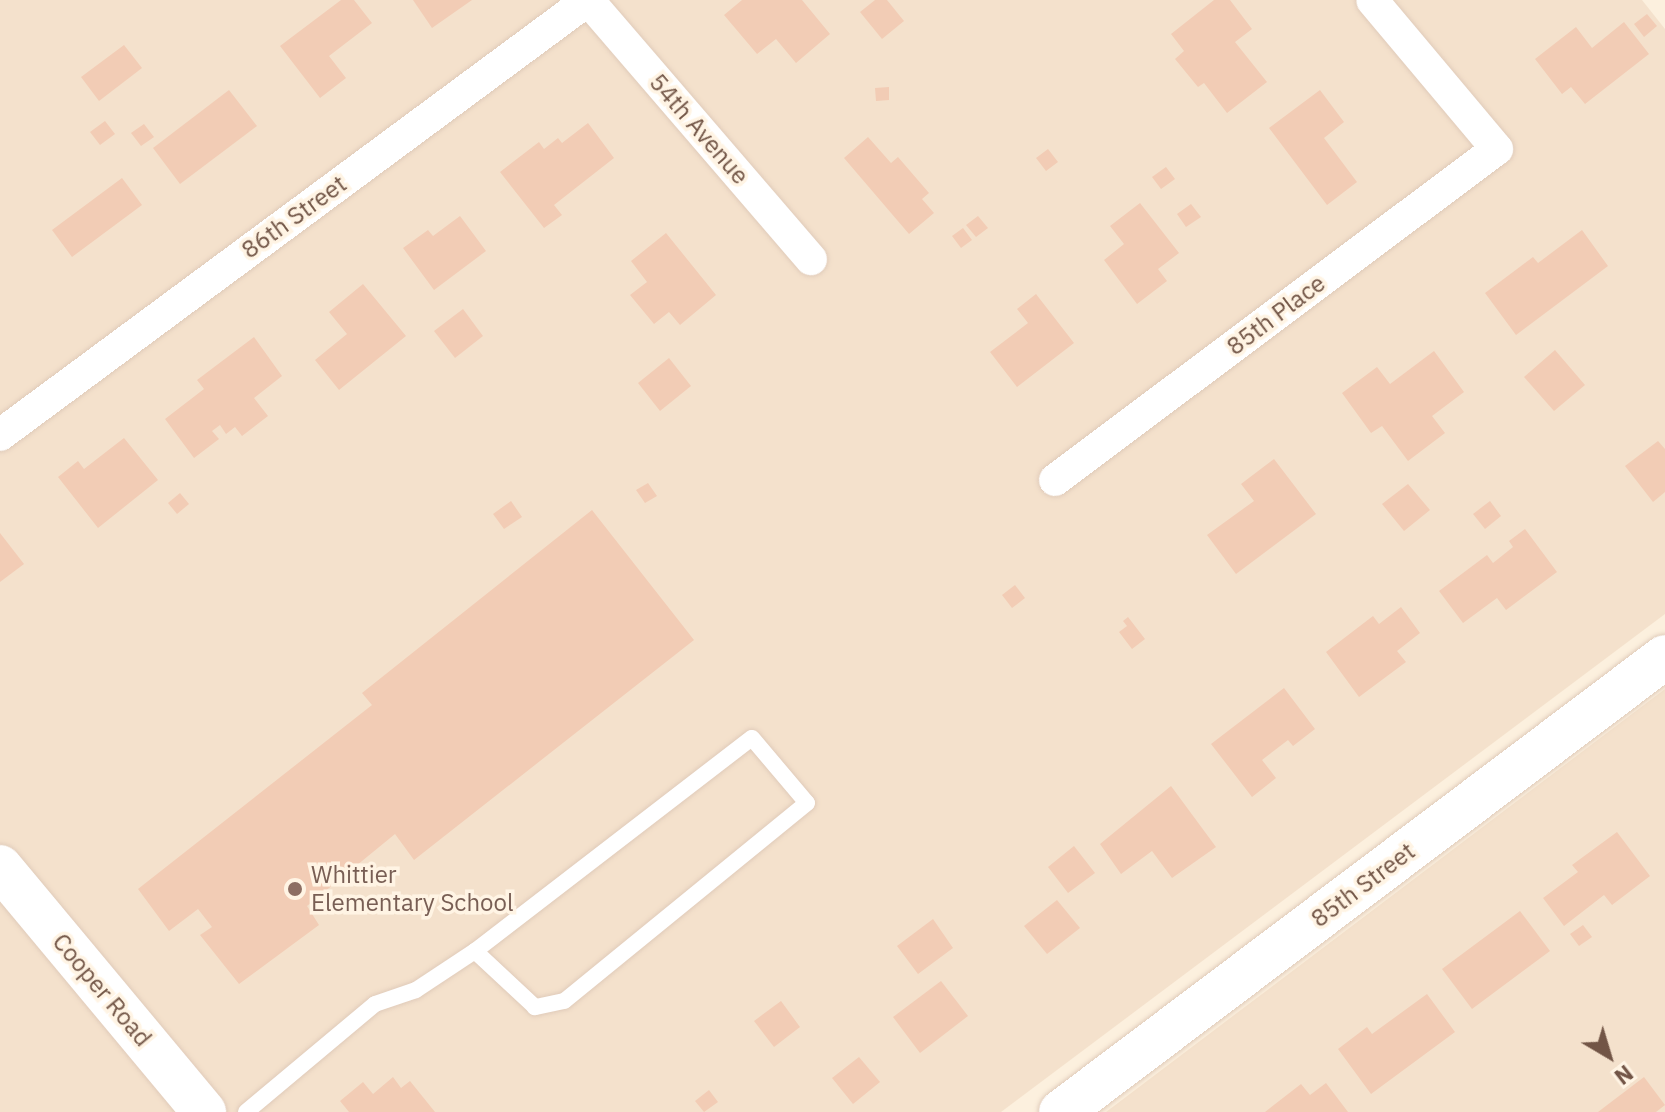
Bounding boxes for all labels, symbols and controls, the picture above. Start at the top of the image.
street label: 54th Avenue [643,68,755,190]
street label: 86th Street [236,169,352,265]
street label: 85th Place [1221,269,1331,361]
street label: 85th Street [1305,837,1421,933]
place label: Whittier Elementary School [311,861,513,917]
marker: Whittier Elementary School [286,880,304,898]
street label: Cooper Road [46,928,158,1052]
north arrow [1569,1016,1649,1096]
text: N [1609,1059,1639,1092]

